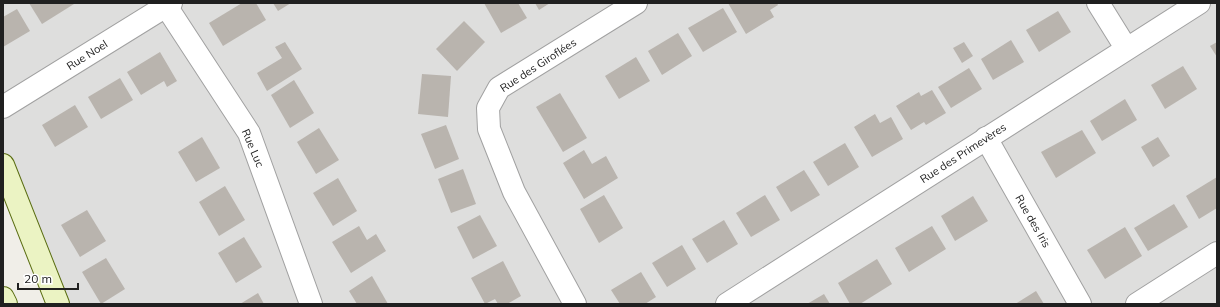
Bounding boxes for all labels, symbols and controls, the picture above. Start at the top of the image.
street label: Rue des Giroflées [497,35,579,95]
street label: Rue Noel [64,37,110,73]
street label: Rue des Primevères [917,120,1009,186]
street label: Rue Luc [239,127,268,170]
street label: Rue des Iris [1012,192,1054,250]
scale bar [18,265,78,291]
text: 20 m [24,271,52,286]

